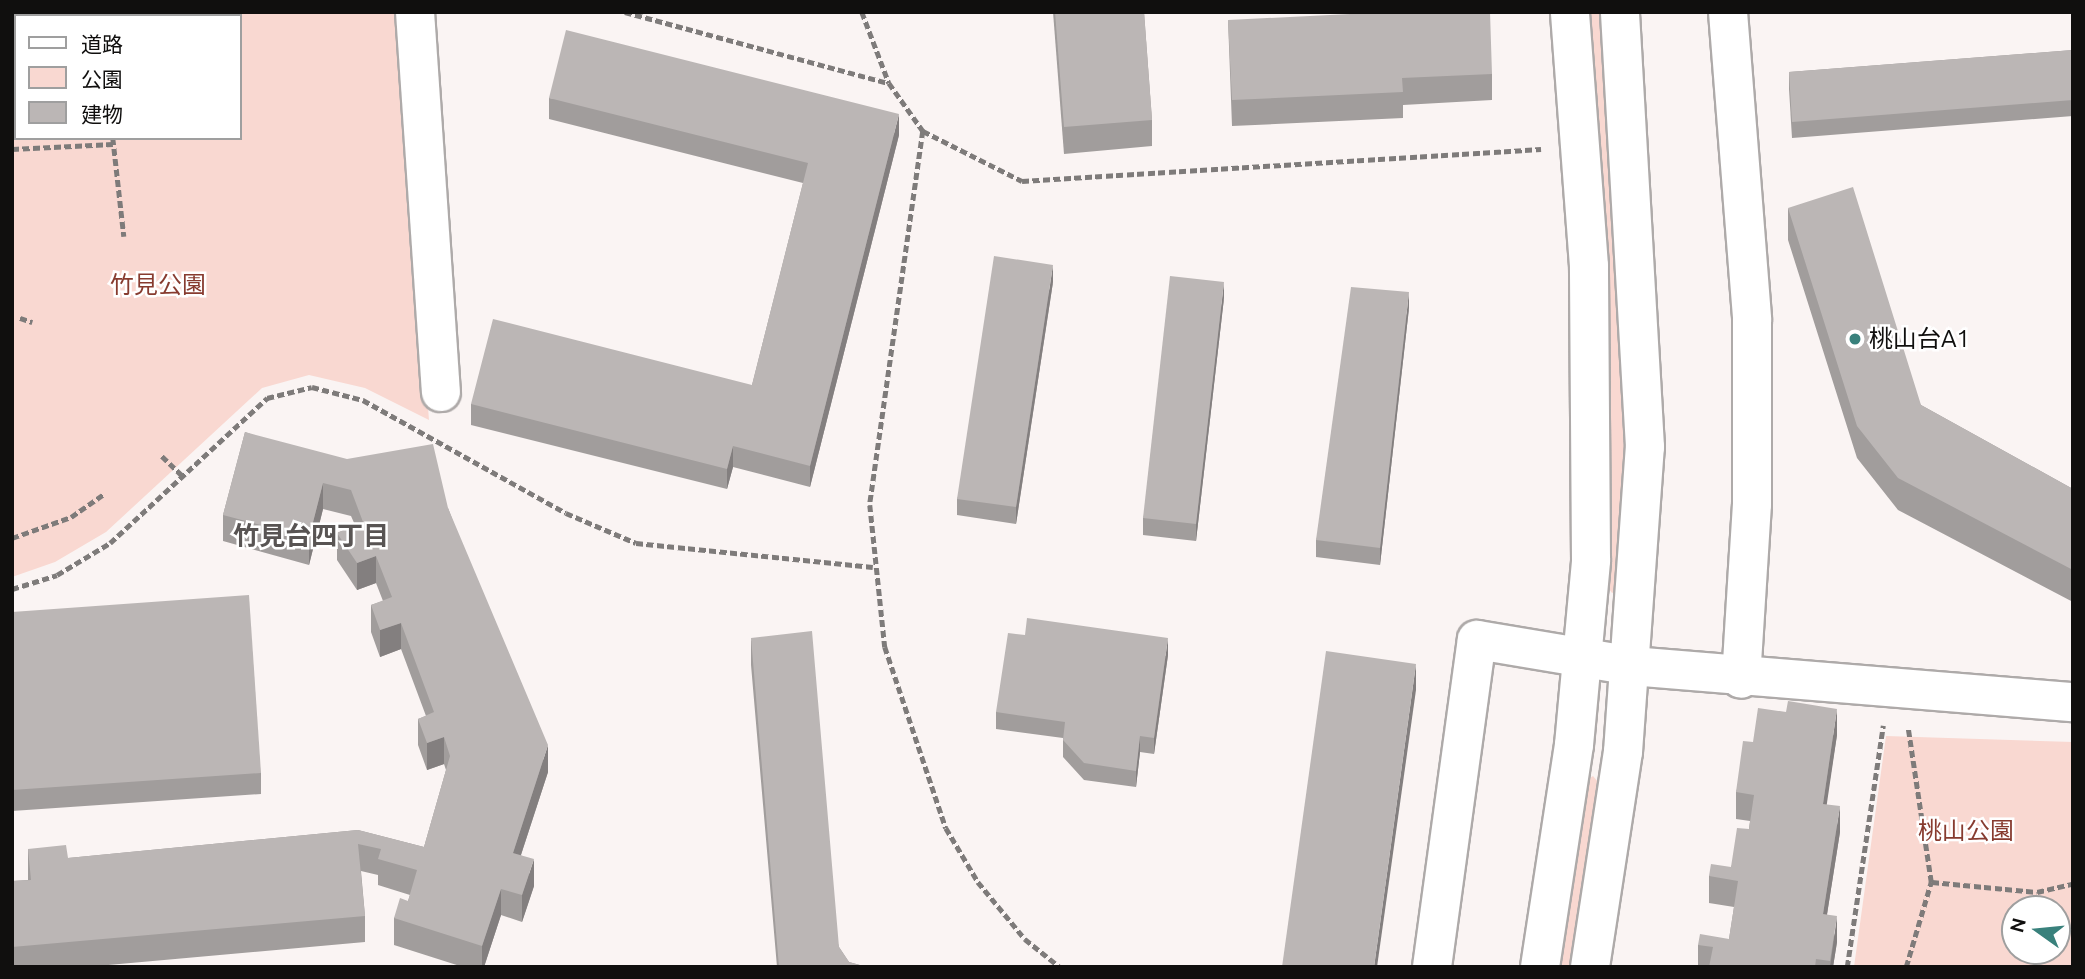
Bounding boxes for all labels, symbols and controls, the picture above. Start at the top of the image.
legend [14,14,242,140]
text: 道路 [81,32,123,56]
text: 公園 [81,67,123,91]
text: 建物 [81,102,123,126]
park label: 竹見公園 [110,271,206,299]
place label: 桃山台A1 [1869,325,1970,353]
marker: 桃山台A1 [1847,331,1863,347]
district label: 竹見台四丁目 [233,520,389,552]
park label: 桃山公園 [1918,817,2014,845]
north arrow [2001,895,2071,965]
text: N [2005,915,2030,935]

